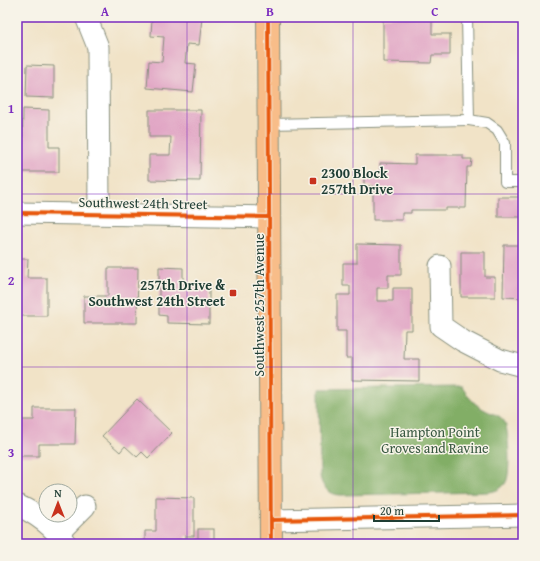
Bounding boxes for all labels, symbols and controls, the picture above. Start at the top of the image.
text: A [101,2,110,21]
text: B [266,2,274,21]
text: C [431,2,439,21]
text: 1 [8,99,14,118]
place label: 2300 Block 257th Drive [321,163,393,199]
marker: 2300 Block 257th Drive [308,176,318,186]
street label: Southwest 24th Street [78,192,208,214]
street label: Southwest 257th Avenue [249,233,269,377]
text: 2 [8,271,15,290]
place label: 257th Drive & Southwest 24th Street [88,275,226,311]
marker: 257th Drive & Southwest 24th Street [228,288,238,298]
park label: Hampton Point Groves and Ravine [381,422,489,458]
text: 3 [8,443,14,462]
north arrow [38,483,78,523]
text: N [54,485,62,501]
scale bar [374,497,439,523]
text: 20 m [380,502,404,519]

